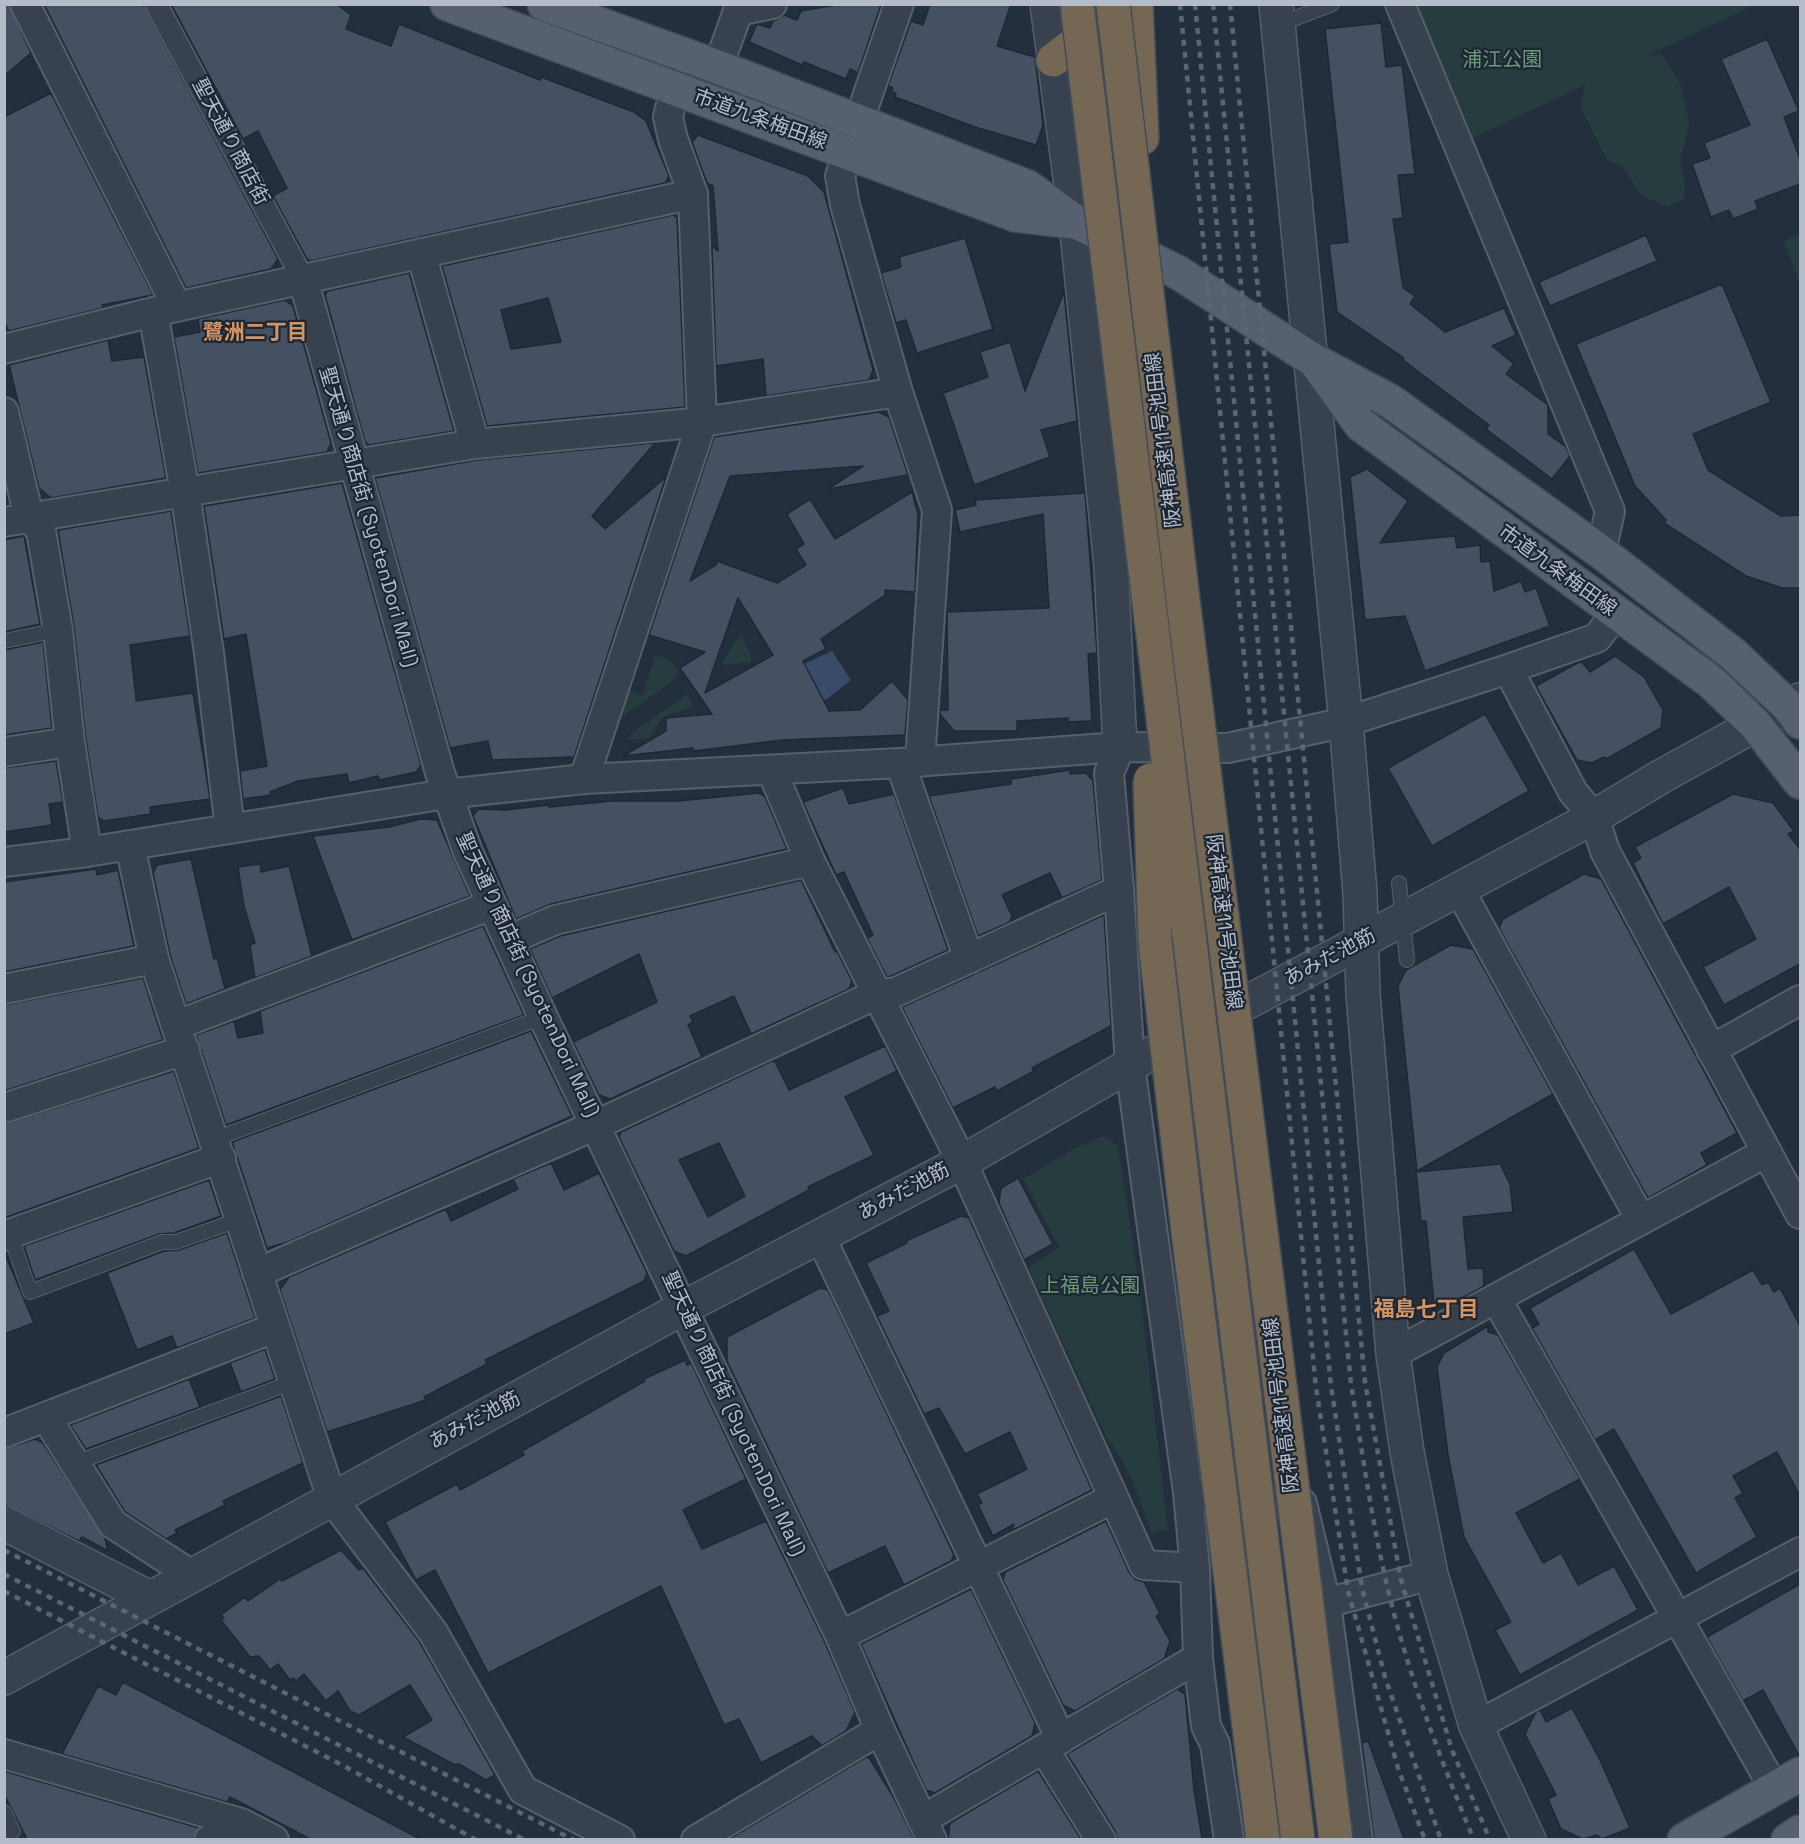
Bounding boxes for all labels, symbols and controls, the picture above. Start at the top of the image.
park label: 浦江公園 [1462,49,1542,73]
street label: 聖天通り商店街 [187,75,273,209]
street label: 市道九条梅田線 [690,85,830,155]
district label: 鷺洲二丁目 [203,320,307,346]
street label: 阪神高速11号池田線 [1141,351,1187,529]
street label: 聖天通り商店街 (SyotenDori Mall) [314,364,422,670]
street label: 市道九条梅田線 [1493,520,1621,622]
street label: 聖天通り商店街 (SyotenDori Mall) [450,829,604,1121]
street label: 阪神高速11号池田線 [1200,833,1246,1011]
street label: あみだ池筋 [1280,924,1380,992]
street label: あみだ池筋 [854,1158,954,1226]
street label: 聖天通り商店街 (SyotenDori Mall) [656,1268,810,1560]
park label: 上福島公園 [1040,1275,1140,1299]
district label: 福島七丁目 [1374,1297,1478,1323]
street label: 阪神高速11号池田線 [1259,1316,1305,1494]
street label: あみだ池筋 [425,1387,525,1455]

